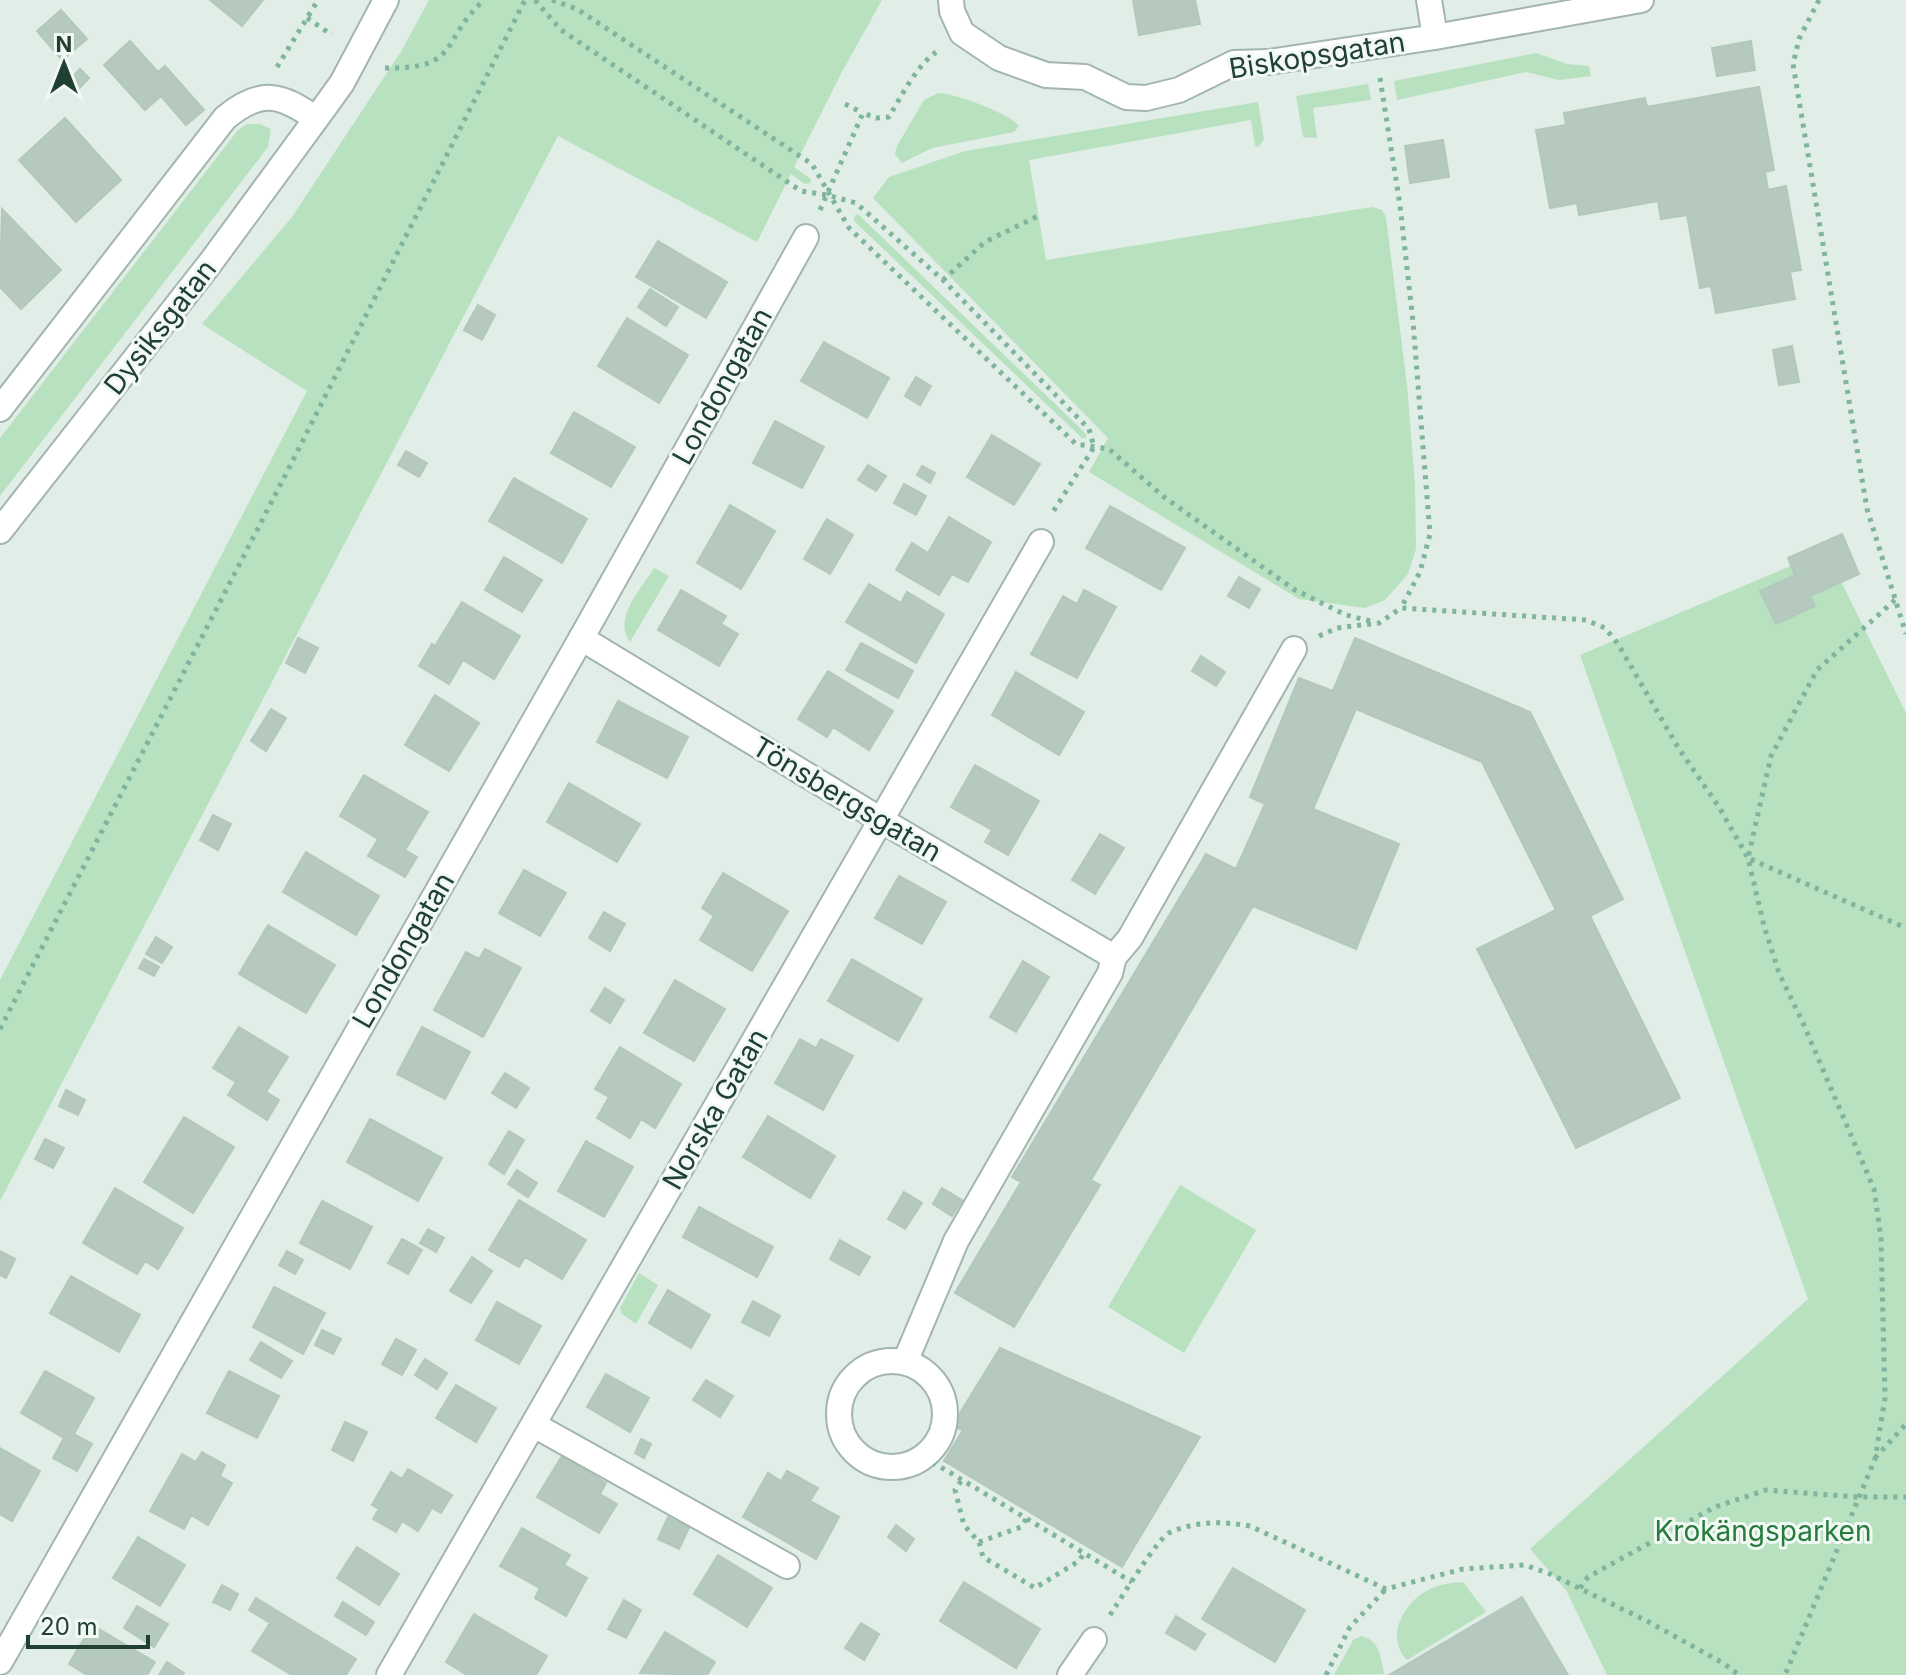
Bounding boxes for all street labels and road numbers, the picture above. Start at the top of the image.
street label: Biskopsgatan [1227,24,1407,86]
street label: Dysiksgatan [97,253,223,401]
street label: Londongatan [665,302,779,470]
street label: Tönsbergsgatan [746,729,948,869]
street label: Londongatan [345,866,461,1034]
street label: Norska Gatan [655,1022,775,1196]

